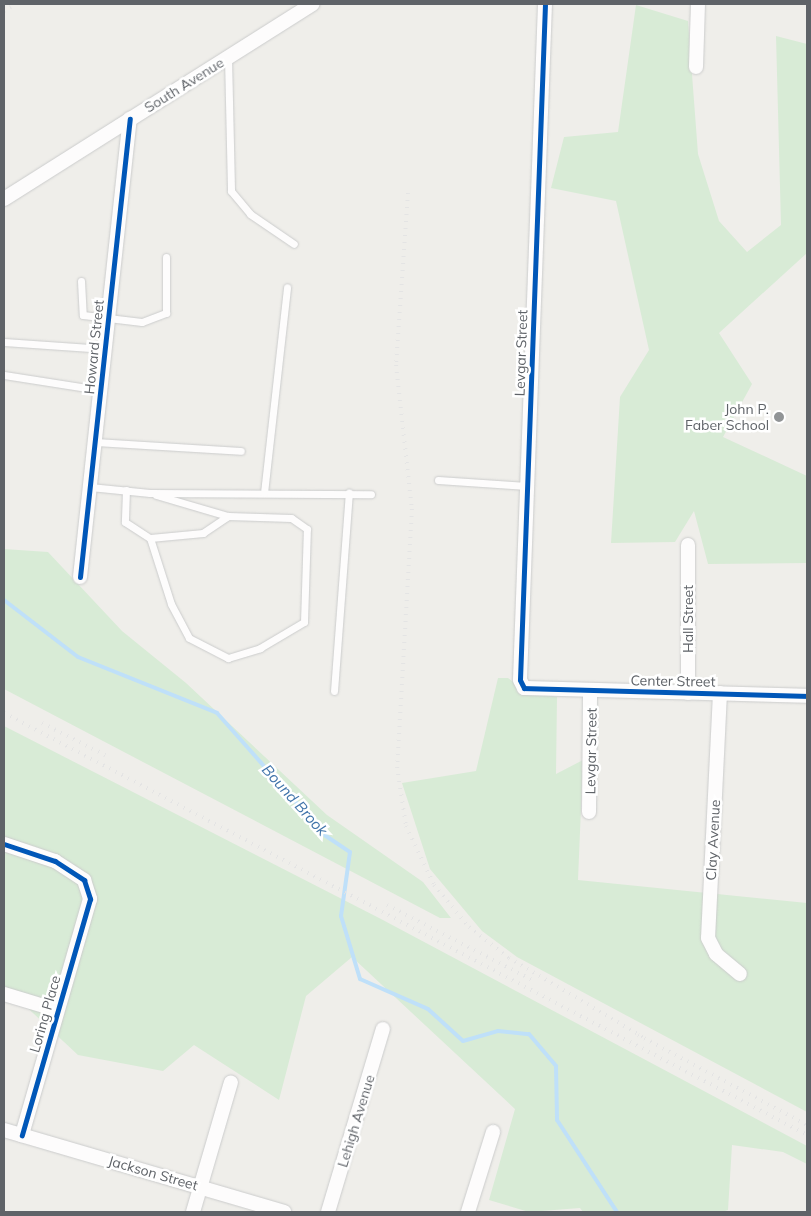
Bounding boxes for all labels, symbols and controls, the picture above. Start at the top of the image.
street label: South Avenue [141,54,227,116]
street label: Howard Street [81,299,107,395]
street label: Levgar Street [511,309,531,397]
place label: John P. Faber School [685,401,769,434]
marker: John P. Faber School [773,411,785,423]
street label: Hall Street [680,585,696,653]
street label: Center Street [630,672,716,690]
street label: Levgar Street [582,708,600,794]
water label: Bound Brook [258,761,332,839]
street label: Clay Avenue [702,799,724,881]
street label: Loring Place [26,973,64,1055]
street label: Lehigh Avenue [334,1073,378,1169]
street label: Jackson Street [106,1152,200,1194]

